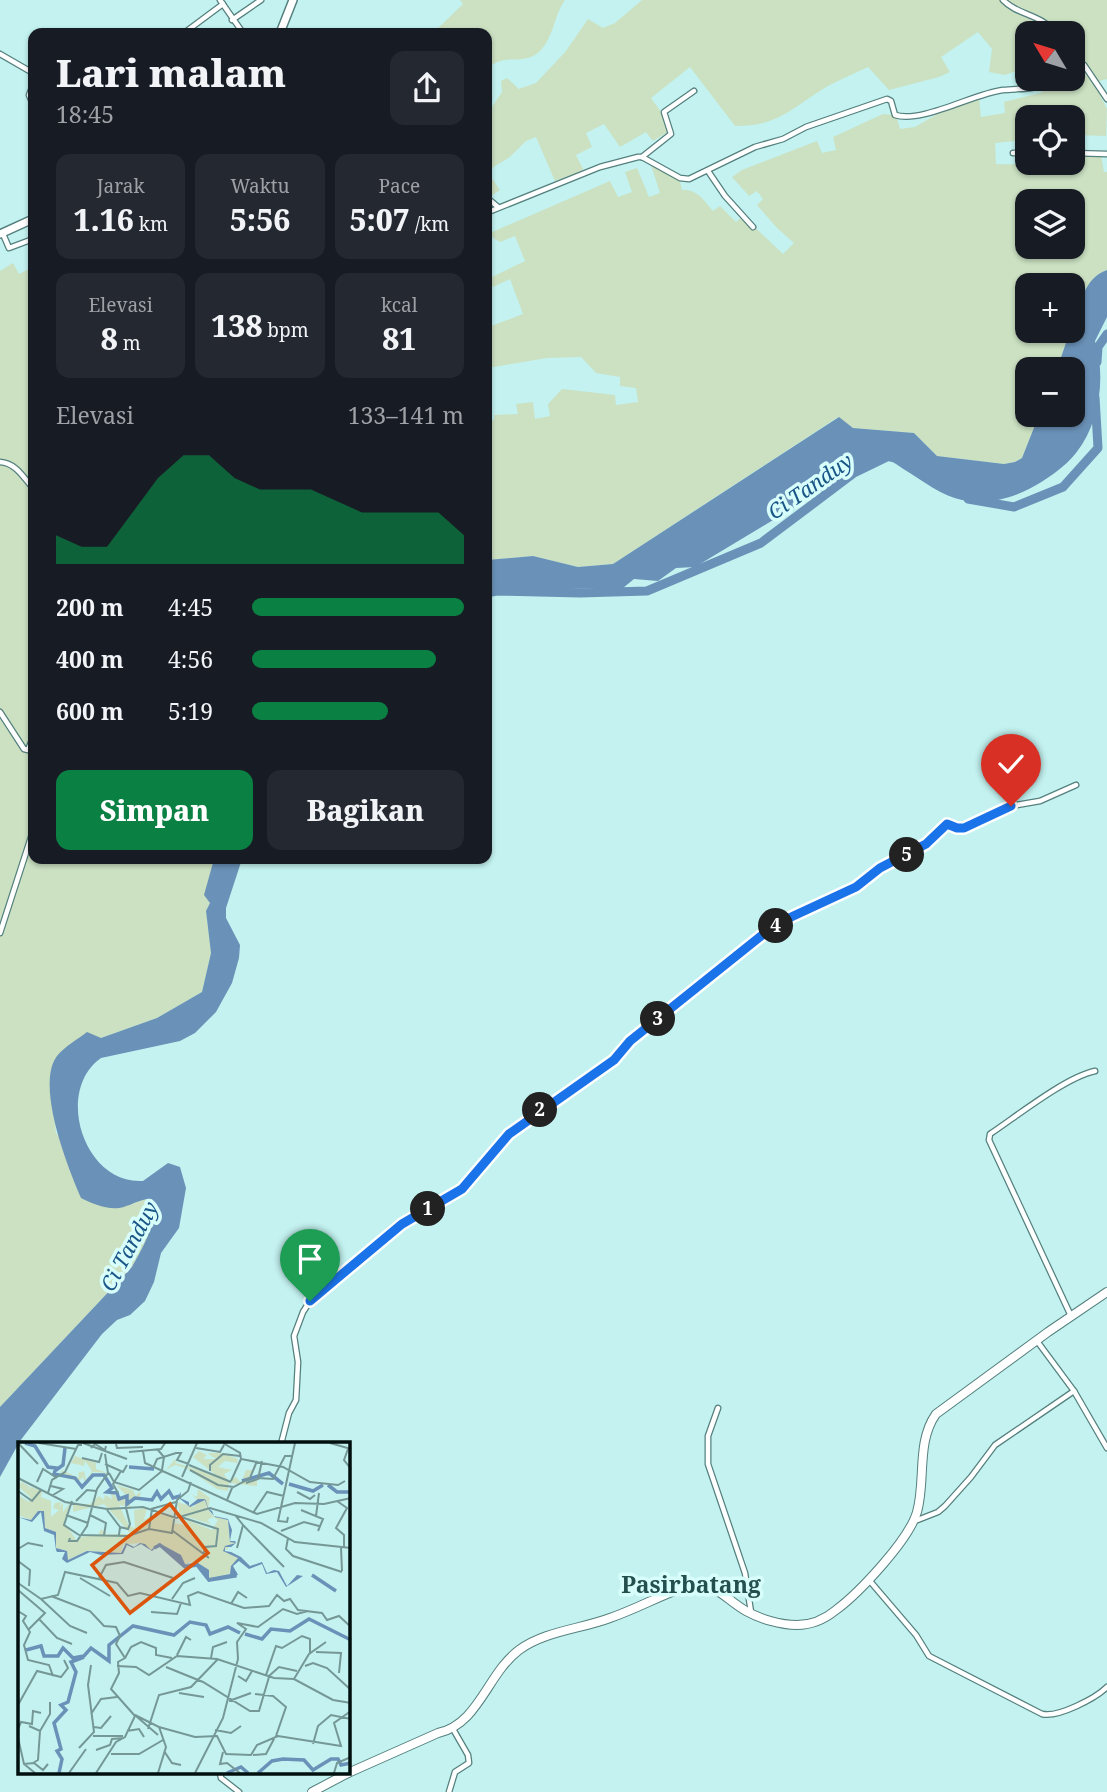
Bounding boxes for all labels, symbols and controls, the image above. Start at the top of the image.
north arrow [1015,21,1085,91]
map controls [1015,21,1085,427]
text: Lari malam [56,46,286,98]
button: share [390,51,464,125]
text: 18:45 [56,98,114,130]
button: locate [1015,105,1085,175]
text: Jarak [97,173,145,199]
text: Waktu [230,173,290,199]
text: Pace [378,173,420,199]
button: layers [1015,189,1085,259]
text: 1.16 [73,199,134,240]
text: 5:56 [230,199,290,240]
text: 5:07 [349,199,410,240]
text: km [134,211,168,237]
text: /km [410,211,449,237]
button: + [1015,273,1085,343]
text: Elevasi [89,292,153,318]
text: kcal [381,292,418,318]
text: 138 [211,305,262,346]
text: bpm [262,317,309,343]
text: 8 [101,318,118,359]
text: 81 [382,318,416,359]
text: m [118,330,141,356]
button: − [1015,357,1085,427]
text: Elevasi [56,399,134,431]
text: 133–141 m [348,399,464,431]
water label: Ci Tanduy [762,446,858,526]
text: 200 m [56,591,124,623]
text: 4:45 [168,591,213,623]
text: 400 m [56,643,124,675]
text: 4:56 [168,643,213,675]
text: 600 m [56,695,124,727]
text: 5:19 [168,695,213,727]
pin [981,734,1041,806]
icon: check [992,745,1030,783]
button: Simpan [56,770,253,850]
button: Bagikan [267,770,464,850]
pin: 5 [890,838,925,872]
text: 5 [901,841,912,867]
pin: 4 [758,908,794,944]
text: 4 [770,912,781,938]
pin: 3 [640,1002,676,1036]
text: 3 [652,1005,663,1031]
pin: 2 [522,1092,558,1128]
text: 2 [534,1096,545,1122]
pin: 1 [410,1192,446,1226]
text: 1 [422,1195,433,1221]
water label: Ci Tanduy [94,1196,164,1296]
pin [280,1229,340,1301]
icon: arrive [291,1240,329,1278]
inset map [18,1442,350,1774]
district label: Pasirbatang [621,1568,761,1600]

